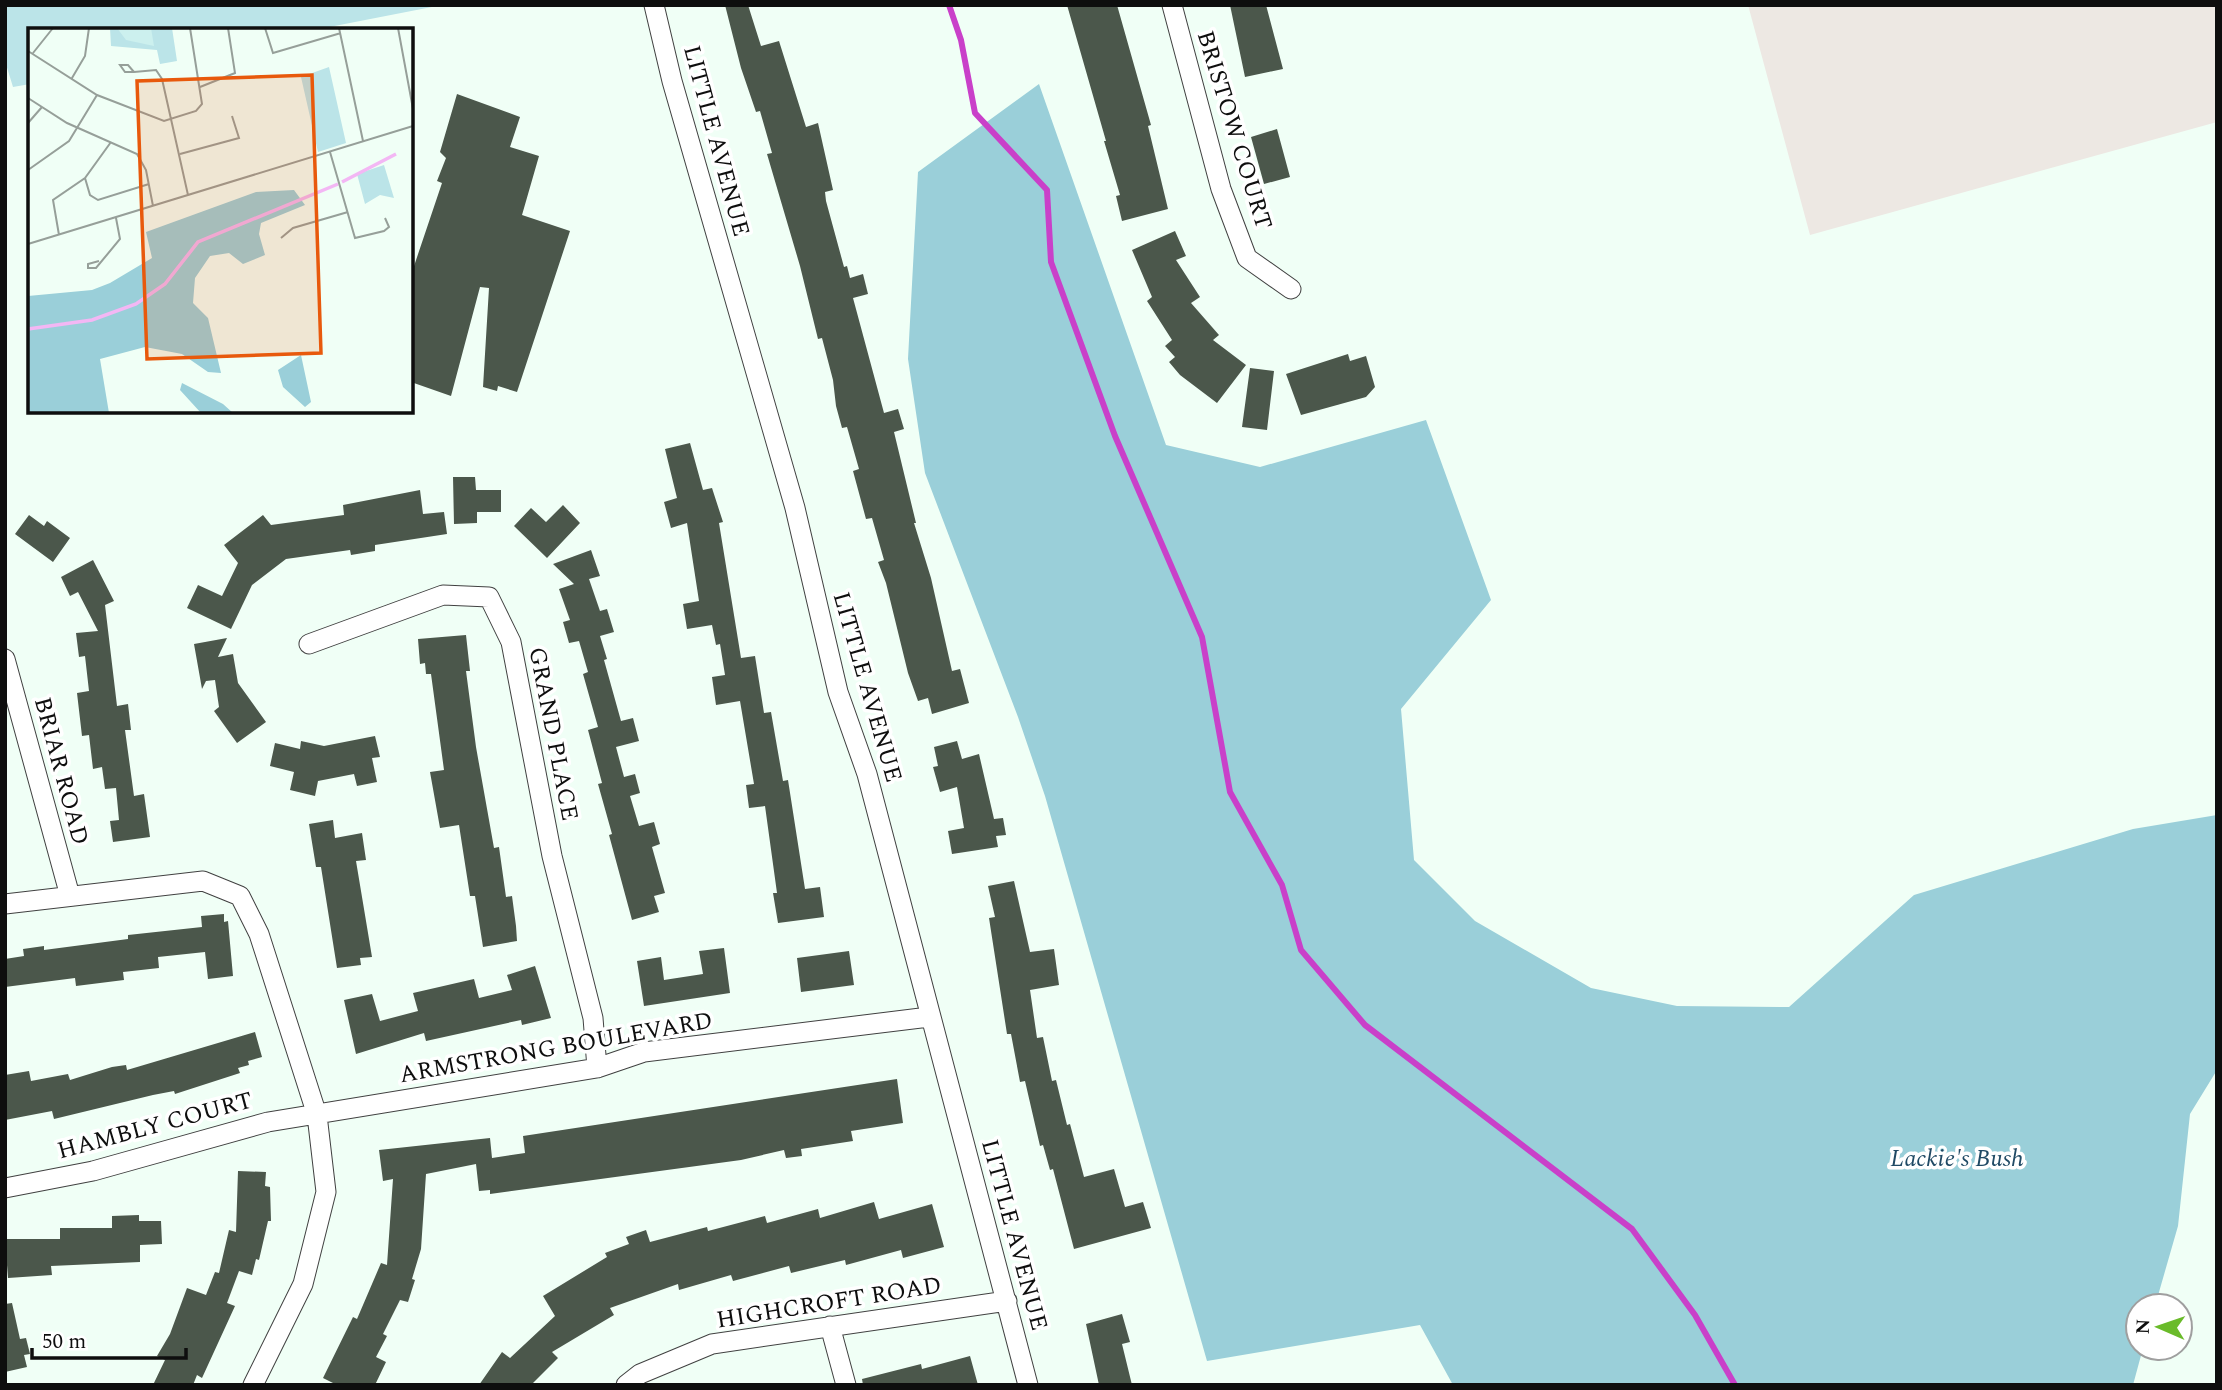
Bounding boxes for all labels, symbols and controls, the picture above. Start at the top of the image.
street label: BRISTOW COURT [1187,26,1281,234]
inset map [28,28,413,413]
street label: LITTLE AVENUE [673,41,759,241]
street label: LITTLE AVENUE [823,587,911,787]
street label: GRAND PLACE [519,644,587,824]
street label: BRIAR ROAD [24,693,98,849]
street label: ARMSTRONG BOULEVARD [396,1003,716,1093]
street label: HAMBLY COURT [53,1083,257,1169]
street label: LITTLE AVENUE [971,1135,1057,1335]
park label: Lackie's Bush [1890,1141,2024,1177]
street label: HIGHCROFT ROAD [714,1267,944,1339]
north arrow [2124,1292,2194,1362]
scale bar [32,1316,186,1360]
text: N [2129,1318,2158,1335]
text: 50 m [42,1326,86,1358]

